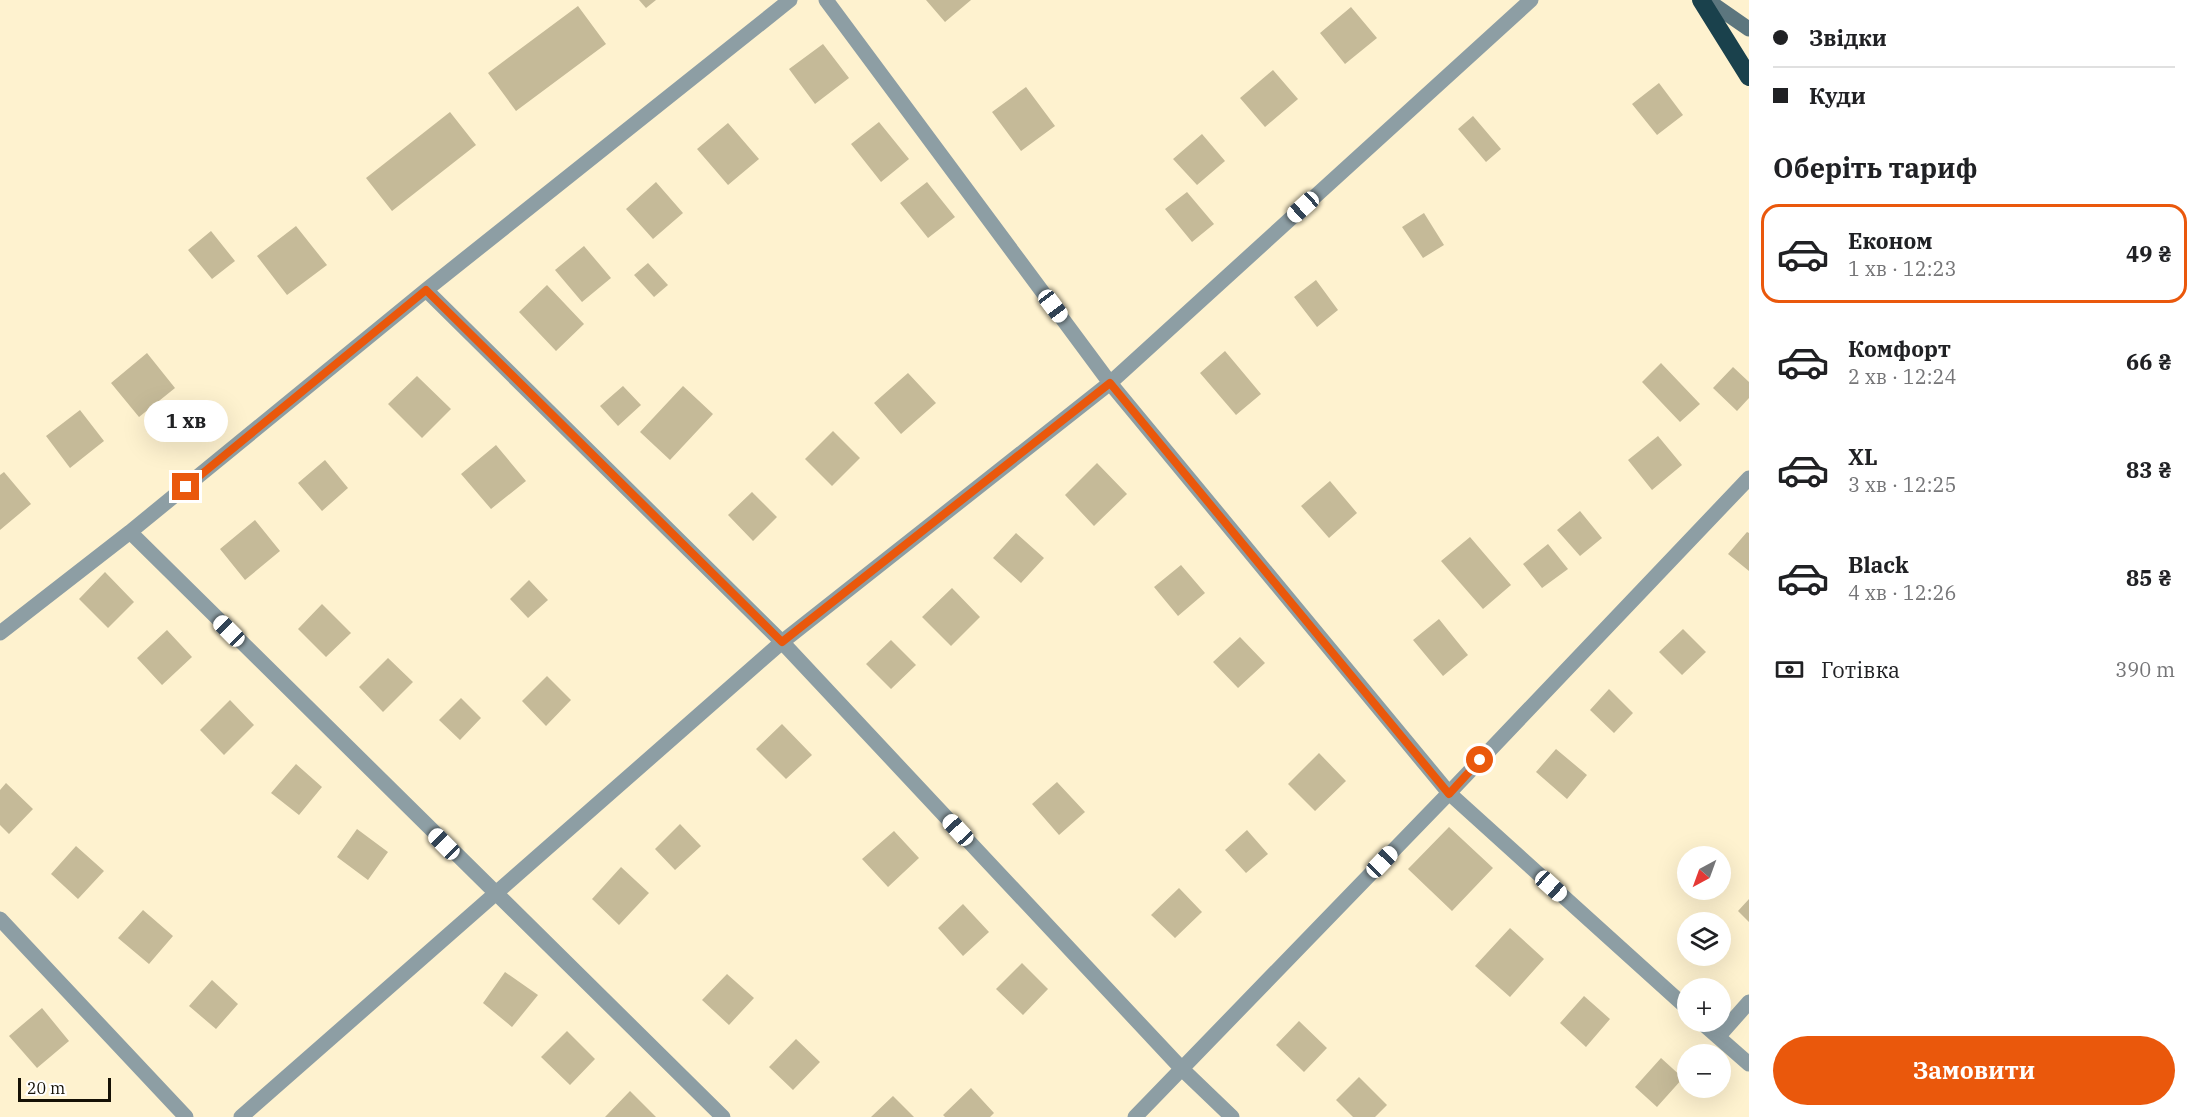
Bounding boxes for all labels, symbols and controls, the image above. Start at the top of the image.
text: Звідки [1809,23,1887,52]
text: Куди [1809,81,1866,110]
text: Оберіть тариф [1773,150,1978,185]
car [1284,188,1322,226]
text: Економ [1848,226,1933,255]
icon: car [1776,227,1830,281]
text: 49 ₴ [2126,239,2172,268]
text: 1 хв · 12:23 [1848,255,1957,282]
car [1035,286,1071,326]
text: Комфорт [1848,334,1951,363]
icon: car [1776,335,1830,389]
text: 66 ₴ [2126,347,2172,376]
text: 2 хв · 12:24 [1848,363,1957,390]
callout: 1 хв [144,400,228,442]
text: 1 хв [166,407,206,434]
text: XL [1848,442,1878,471]
icon: car [1776,443,1830,497]
text: 83 ₴ [2126,455,2172,484]
text: 3 хв · 12:25 [1848,471,1957,498]
route end [172,473,199,500]
text: Black [1848,550,1909,579]
icon: car [1776,551,1830,605]
text: 85 ₴ [2126,563,2172,592]
text: 4 хв · 12:26 [1848,579,1957,606]
car [210,612,248,650]
icon: cash [1773,653,1806,686]
text: Готівка [1821,655,1900,684]
text: 390 m [2115,656,2175,683]
route start [1466,746,1493,773]
car [939,811,977,849]
car [425,825,463,863]
car [1363,843,1401,881]
north arrow [1677,846,1731,900]
map controls [1677,846,1731,1098]
car [1532,867,1570,905]
button: layers [1677,912,1731,966]
button: + [1677,978,1731,1032]
button: Замовити [1773,1036,2175,1105]
button: − [1677,1044,1731,1098]
scale bar [18,1075,111,1102]
text: 20 m [27,1078,65,1098]

